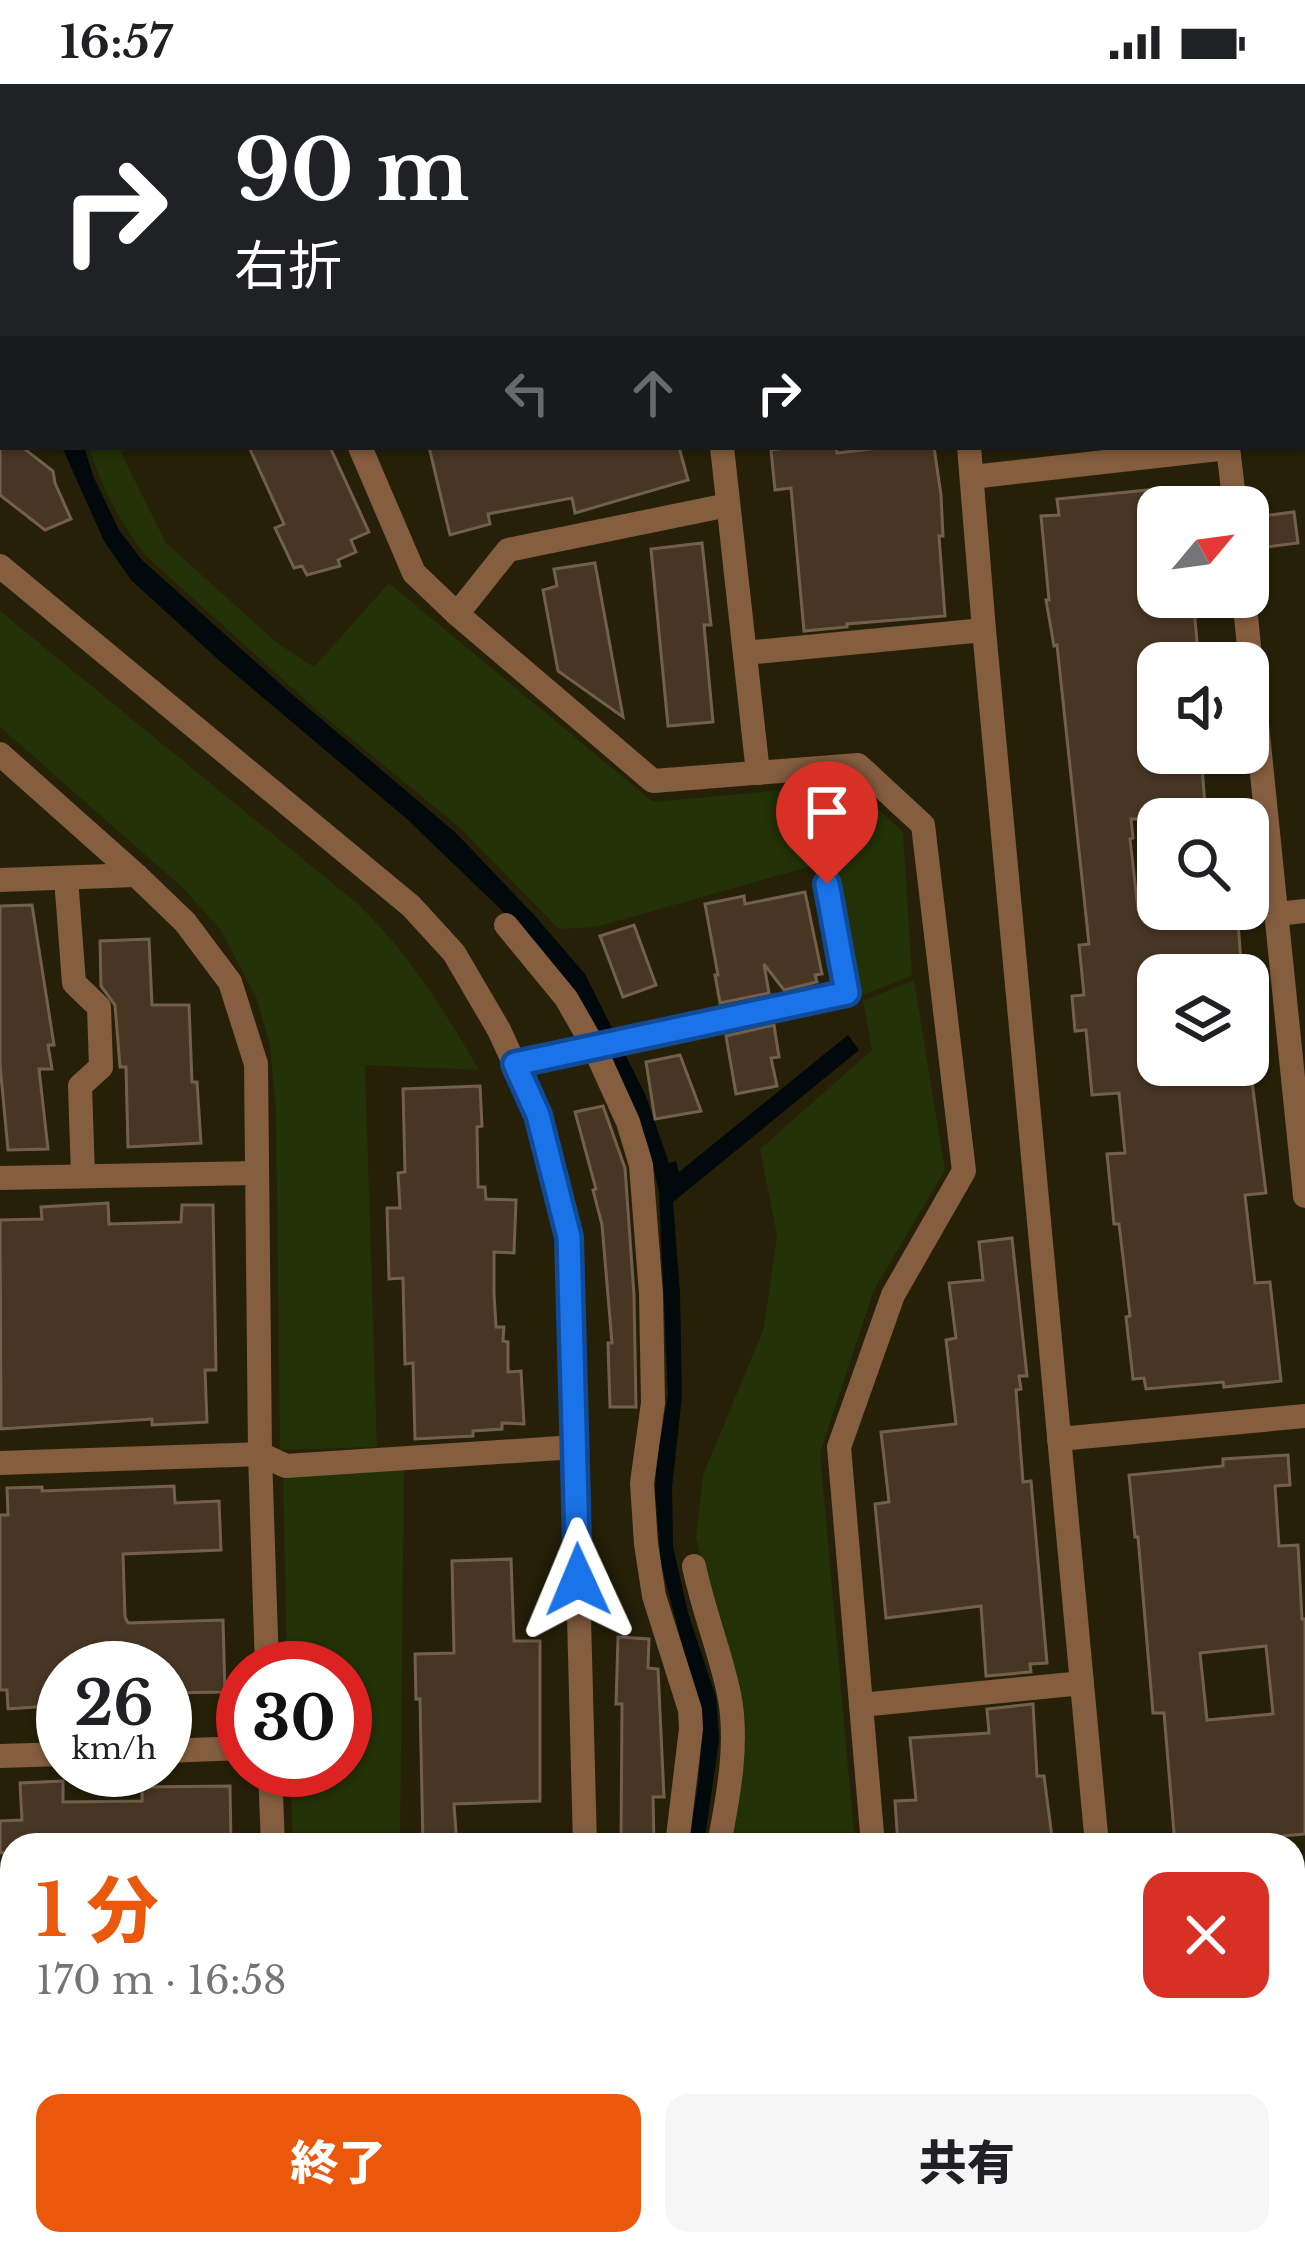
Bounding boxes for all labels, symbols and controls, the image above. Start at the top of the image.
text: 16:57 [60,14,173,70]
text: 90 m [234,119,469,223]
icon: right [36,132,192,288]
text: 右折 [234,233,342,300]
icon: left [494,360,560,426]
icon: ahead [620,360,686,426]
icon: right [746,360,812,426]
north arrow [1137,486,1269,618]
map controls [1137,486,1269,1086]
button: sound [1137,642,1269,774]
pin [776,761,878,884]
icon: arrive [794,779,860,845]
button: search [1137,798,1269,930]
button: layers [1137,954,1269,1086]
position arrow [515,1517,641,1643]
speed limit sign: 30 [216,1641,372,1797]
text: 26 [74,1667,154,1741]
text: km/h [71,1730,157,1767]
text: 1 分 [36,1866,159,1955]
button: close [1143,1872,1269,1998]
text: 170 m · 16:58 [36,1956,287,2005]
button: 終了 [36,2094,641,2232]
button: 共有 [665,2094,1269,2232]

